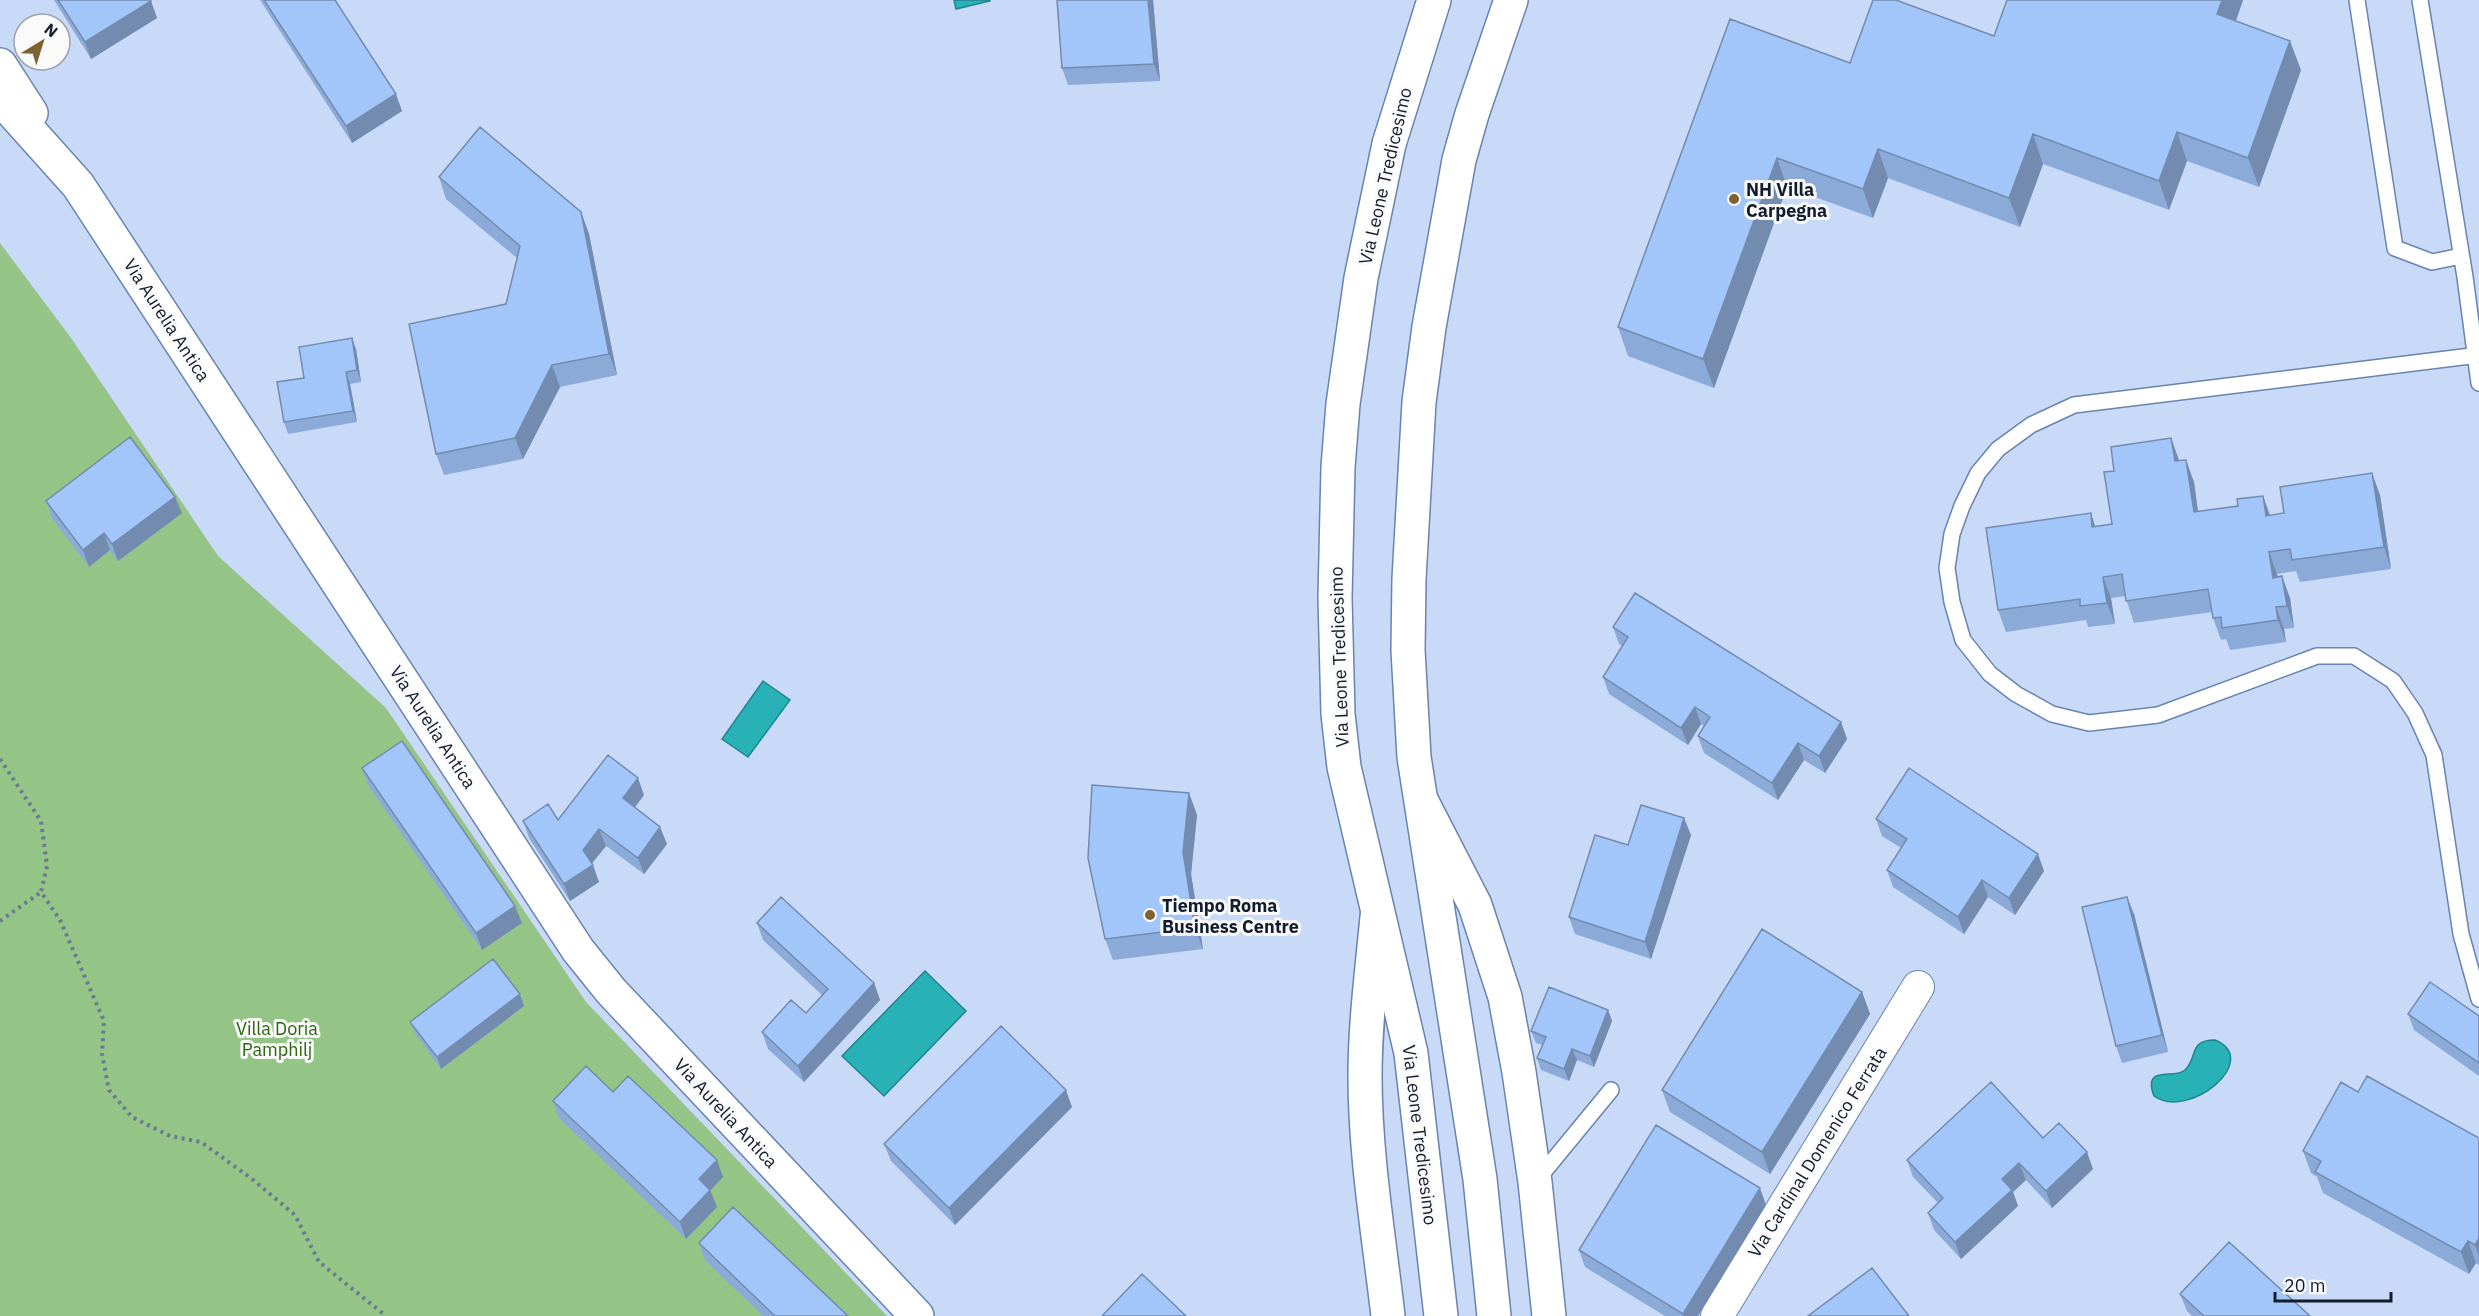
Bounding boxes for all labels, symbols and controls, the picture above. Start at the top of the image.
north arrow [12,12,72,72]
text: N [41,19,62,42]
street label: Via Leone Tredicesimo [1353,85,1417,267]
place label: NH Villa Carpegna [1746,178,1827,222]
marker: NH Villa Carpegna [1727,192,1741,206]
street label: Via Aurelia Antica [119,254,216,386]
street label: Via Leone Tredicesimo [1324,566,1354,748]
street label: Via Aurelia Antica [385,661,482,793]
place label: Tiempo Roma Business Centre [1162,894,1299,938]
marker: Tiempo Roma Business Centre [1143,908,1157,922]
park label: Villa Doria Pamphilj [236,1017,318,1061]
street label: Via Cardinal Domenico Ferrata [1742,1042,1892,1262]
street label: Via Leone Tredicesimo [1398,1044,1442,1226]
street label: Via Aurelia Antica [669,1053,783,1173]
scale bar [2275,1265,2390,1303]
text: 20 m [2284,1274,2326,1297]

